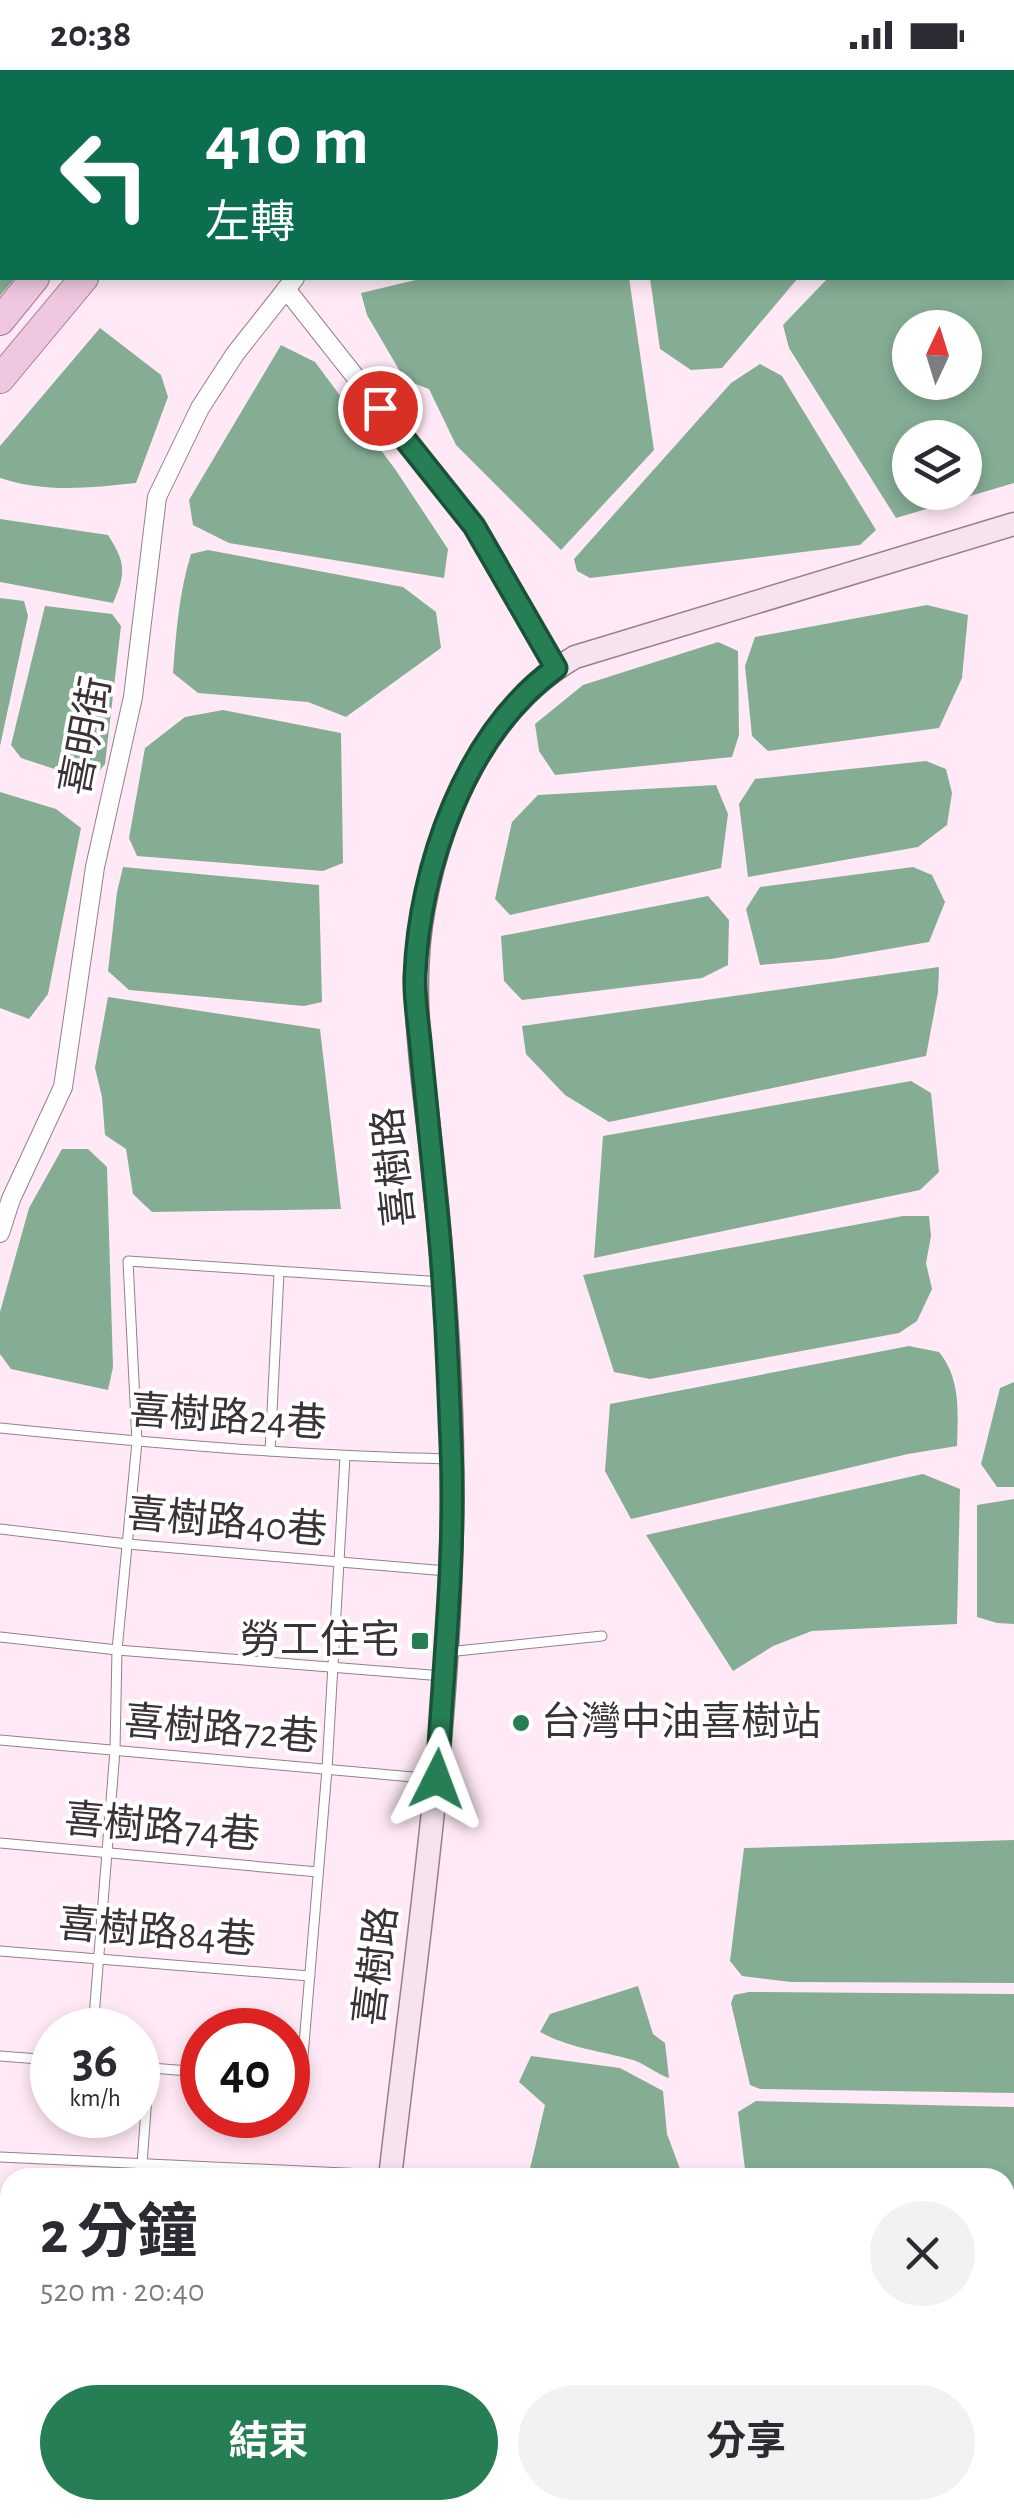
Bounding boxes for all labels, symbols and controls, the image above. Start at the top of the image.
text: 20:38 [50,16,132,54]
text: 410 m [205,107,369,177]
icon: left [40,110,170,240]
text: 左轉 [205,201,295,246]
north arrow [892,310,982,400]
map controls [892,310,982,510]
pin [338,366,423,451]
icon: arrive [353,381,408,436]
button: layers [892,420,982,510]
street label: 喜明街 [54,673,118,799]
street label: 喜樹路 [367,1105,421,1229]
street label: 喜樹路24巷 [128,1389,328,1445]
street label: 喜樹路40巷 [125,1492,329,1552]
place label: 勞工住宅 [240,1618,400,1661]
marker: 勞工住宅 [409,1630,431,1652]
street label: 喜樹路72巷 [122,1700,320,1758]
place label: 台灣中油喜樹站 [541,1701,821,1743]
marker: 台灣中油喜樹站 [510,1712,532,1734]
position arrow [385,1727,489,1831]
street label: 喜樹路74巷 [63,1798,262,1856]
street label: 喜樹路84巷 [57,1902,258,1962]
street label: 喜樹路 [348,1904,404,2028]
speed limit sign: 40 [180,2008,310,2138]
text: 36 [72,2036,118,2086]
text: km/h [69,2086,121,2111]
button: close [870,2201,975,2306]
text: 2 分鐘 [40,2204,197,2264]
text: 520 m · 20:40 [40,2275,205,2307]
button: 結束 [40,2385,498,2500]
button: 分享 [518,2385,975,2500]

